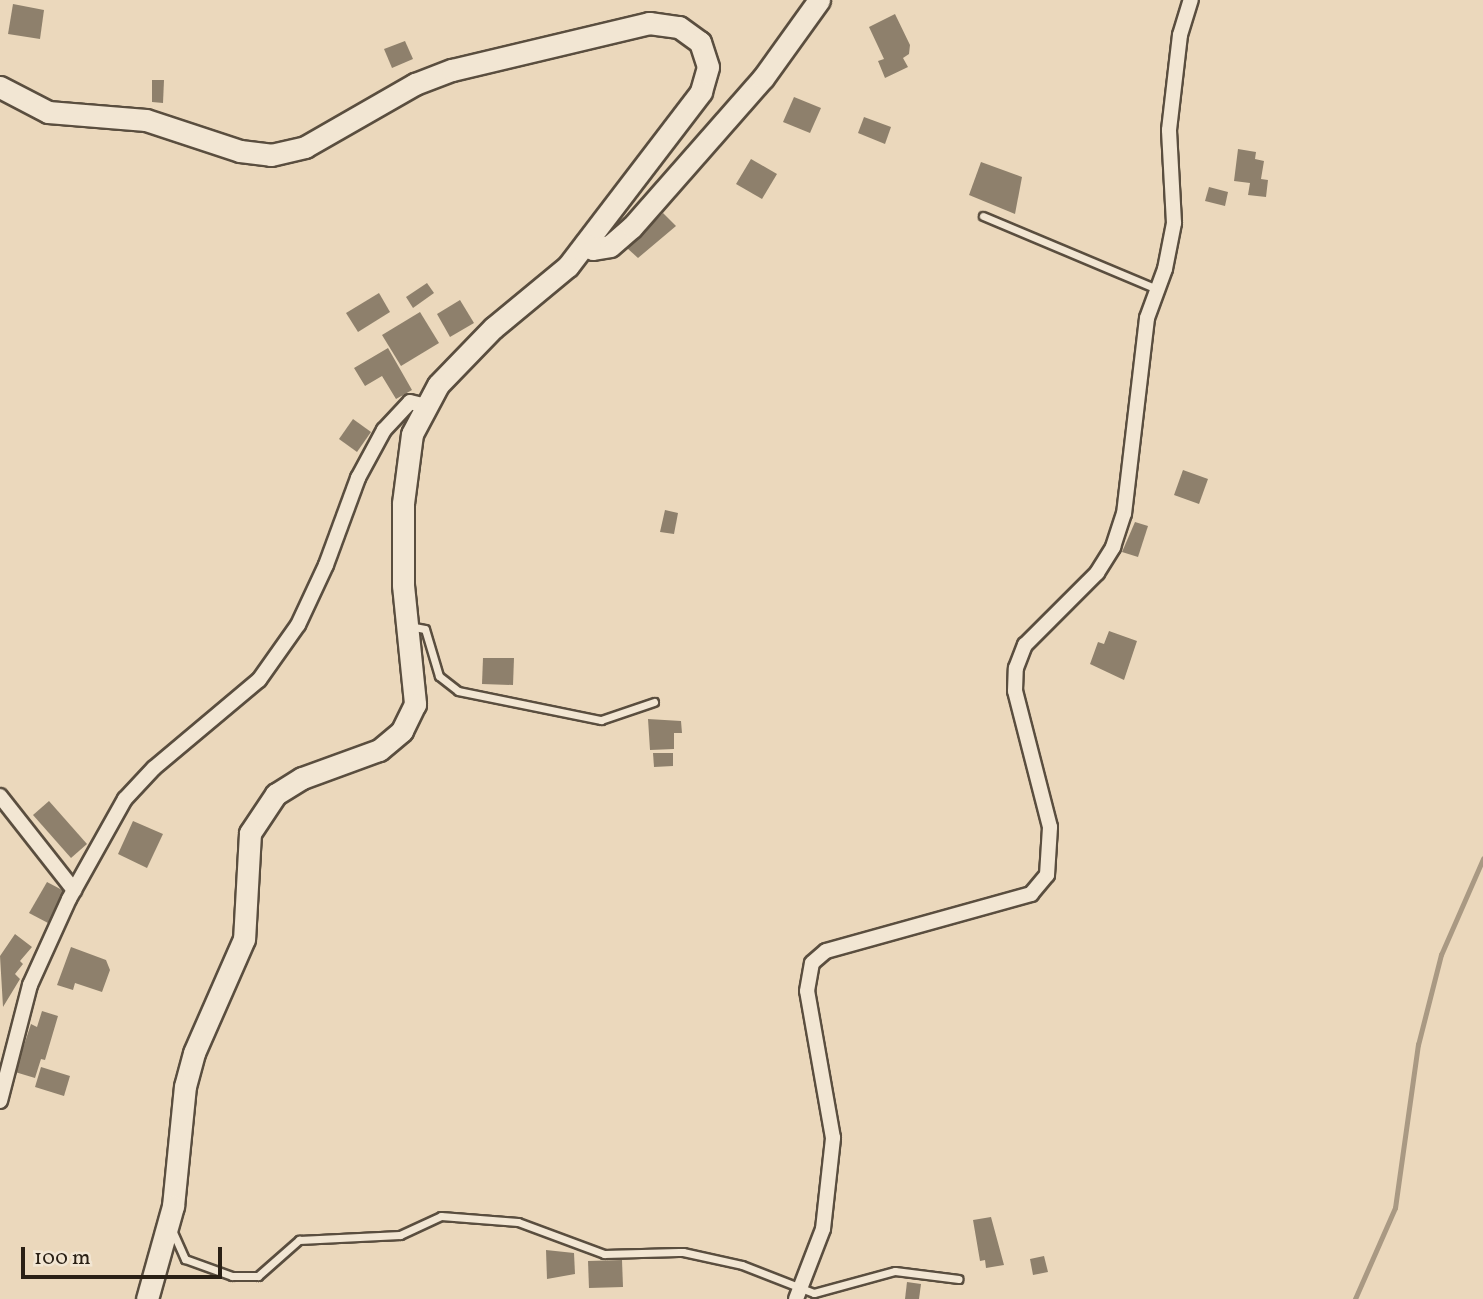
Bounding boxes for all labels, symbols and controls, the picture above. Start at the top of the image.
scale bar [24,1232,226,1276]
text: 100 m [34,1244,91,1273]

